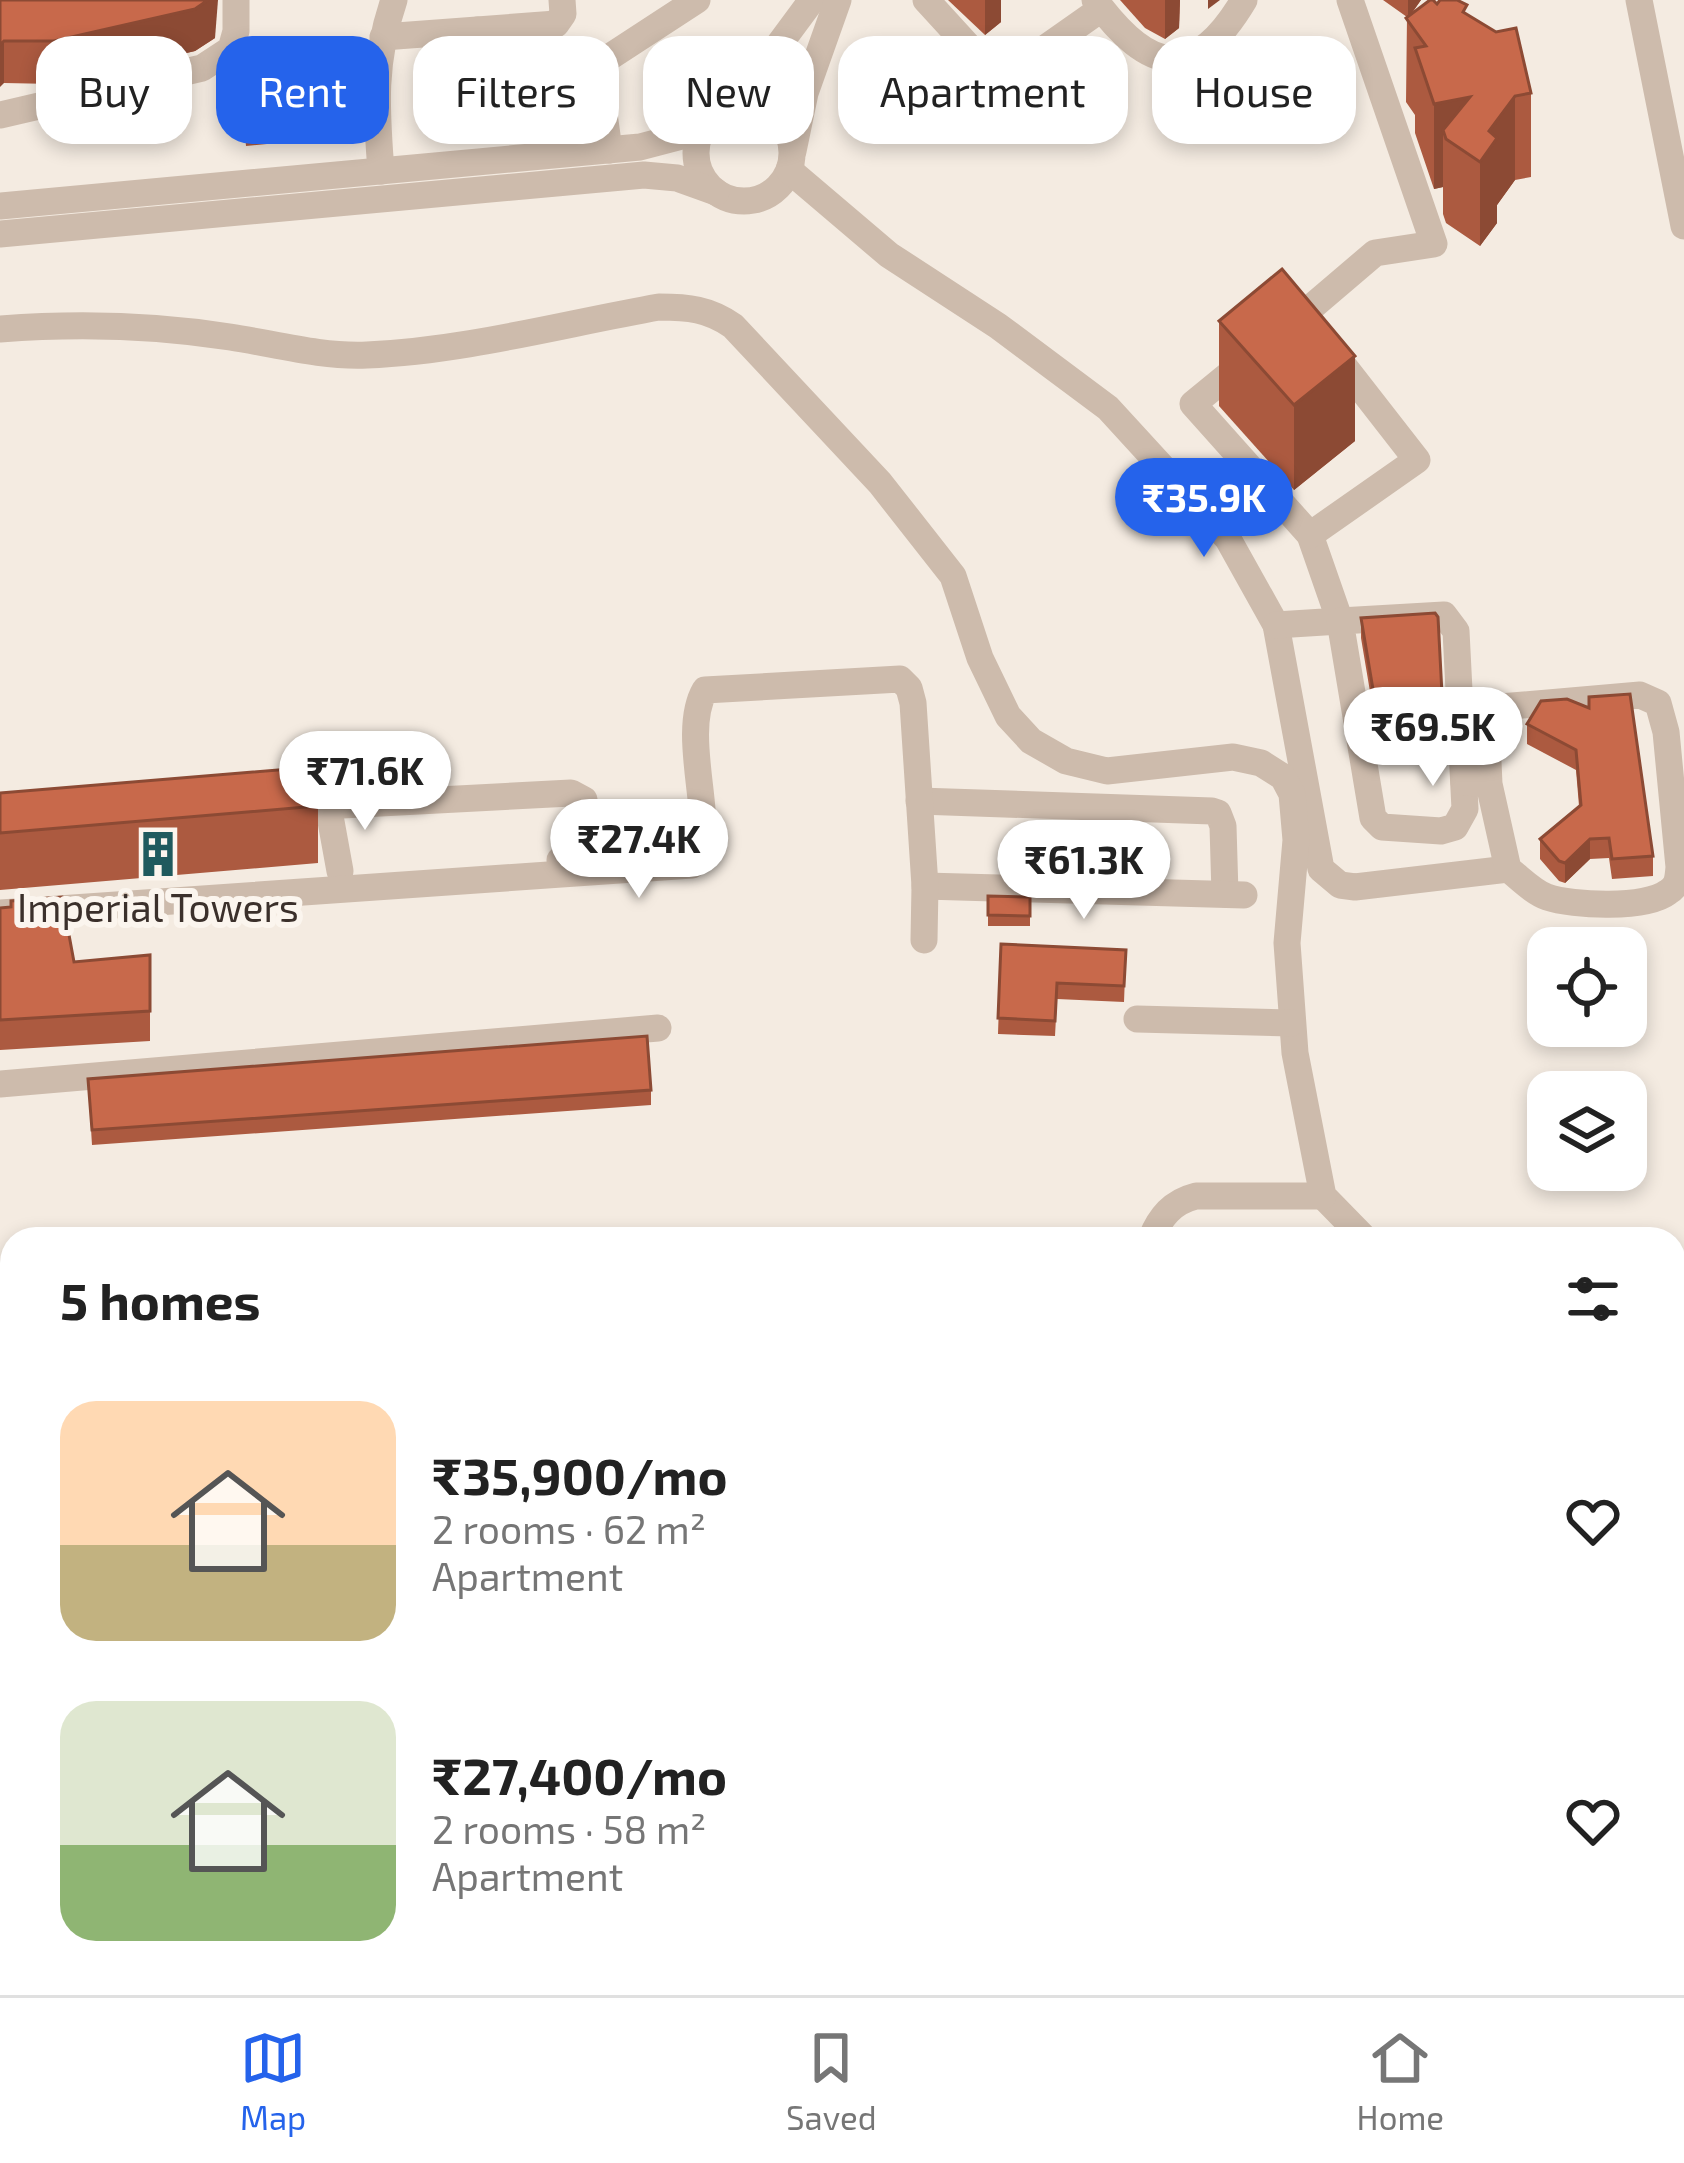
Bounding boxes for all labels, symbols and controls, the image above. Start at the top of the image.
chip: Buy [36,36,192,144]
chip: Rent [216,36,389,144]
chip: Filters [413,36,619,144]
chip: New [643,36,814,144]
chip: Apartment [838,36,1128,144]
chip: House [1152,36,1356,144]
pin: ₹35.9K [1106,458,1302,560]
text: ₹35.9K [1142,473,1266,520]
pin: ₹69.5K [1335,687,1531,789]
text: ₹69.5K [1371,702,1495,749]
pin: ₹71.6K [267,731,463,833]
text: ₹71.6K [306,746,424,793]
pin: ₹27.4K [541,799,737,901]
text: ₹27.4K [577,814,701,861]
pin: ₹61.3K [986,820,1182,922]
building icon: Imperial Towers [133,829,183,879]
text: ₹61.3K [1024,835,1144,882]
place label: Imperial Towers [17,883,299,930]
map controls [1527,927,1647,1191]
button: locate [1527,927,1647,1047]
button: layers [1527,1071,1647,1191]
icon: filters [1560,1266,1626,1332]
text: 5 homes [60,1269,261,1330]
text: ₹35,900/mo [432,1444,728,1505]
icon: home [156,1449,300,1593]
icon: heart [1560,1488,1626,1554]
text: 2 rooms · 62 m² [432,1505,706,1552]
text: Apartment [432,1552,623,1599]
text: ₹27,400/mo [432,1744,727,1805]
icon: home [156,1749,300,1893]
icon: heart [1560,1788,1626,1854]
text: 2 rooms · 58 m² [432,1805,706,1852]
text: Apartment [432,1852,623,1899]
tab: Map [240,2025,306,2137]
tab: Saved [786,2025,877,2137]
tab: Home [1357,2025,1444,2137]

